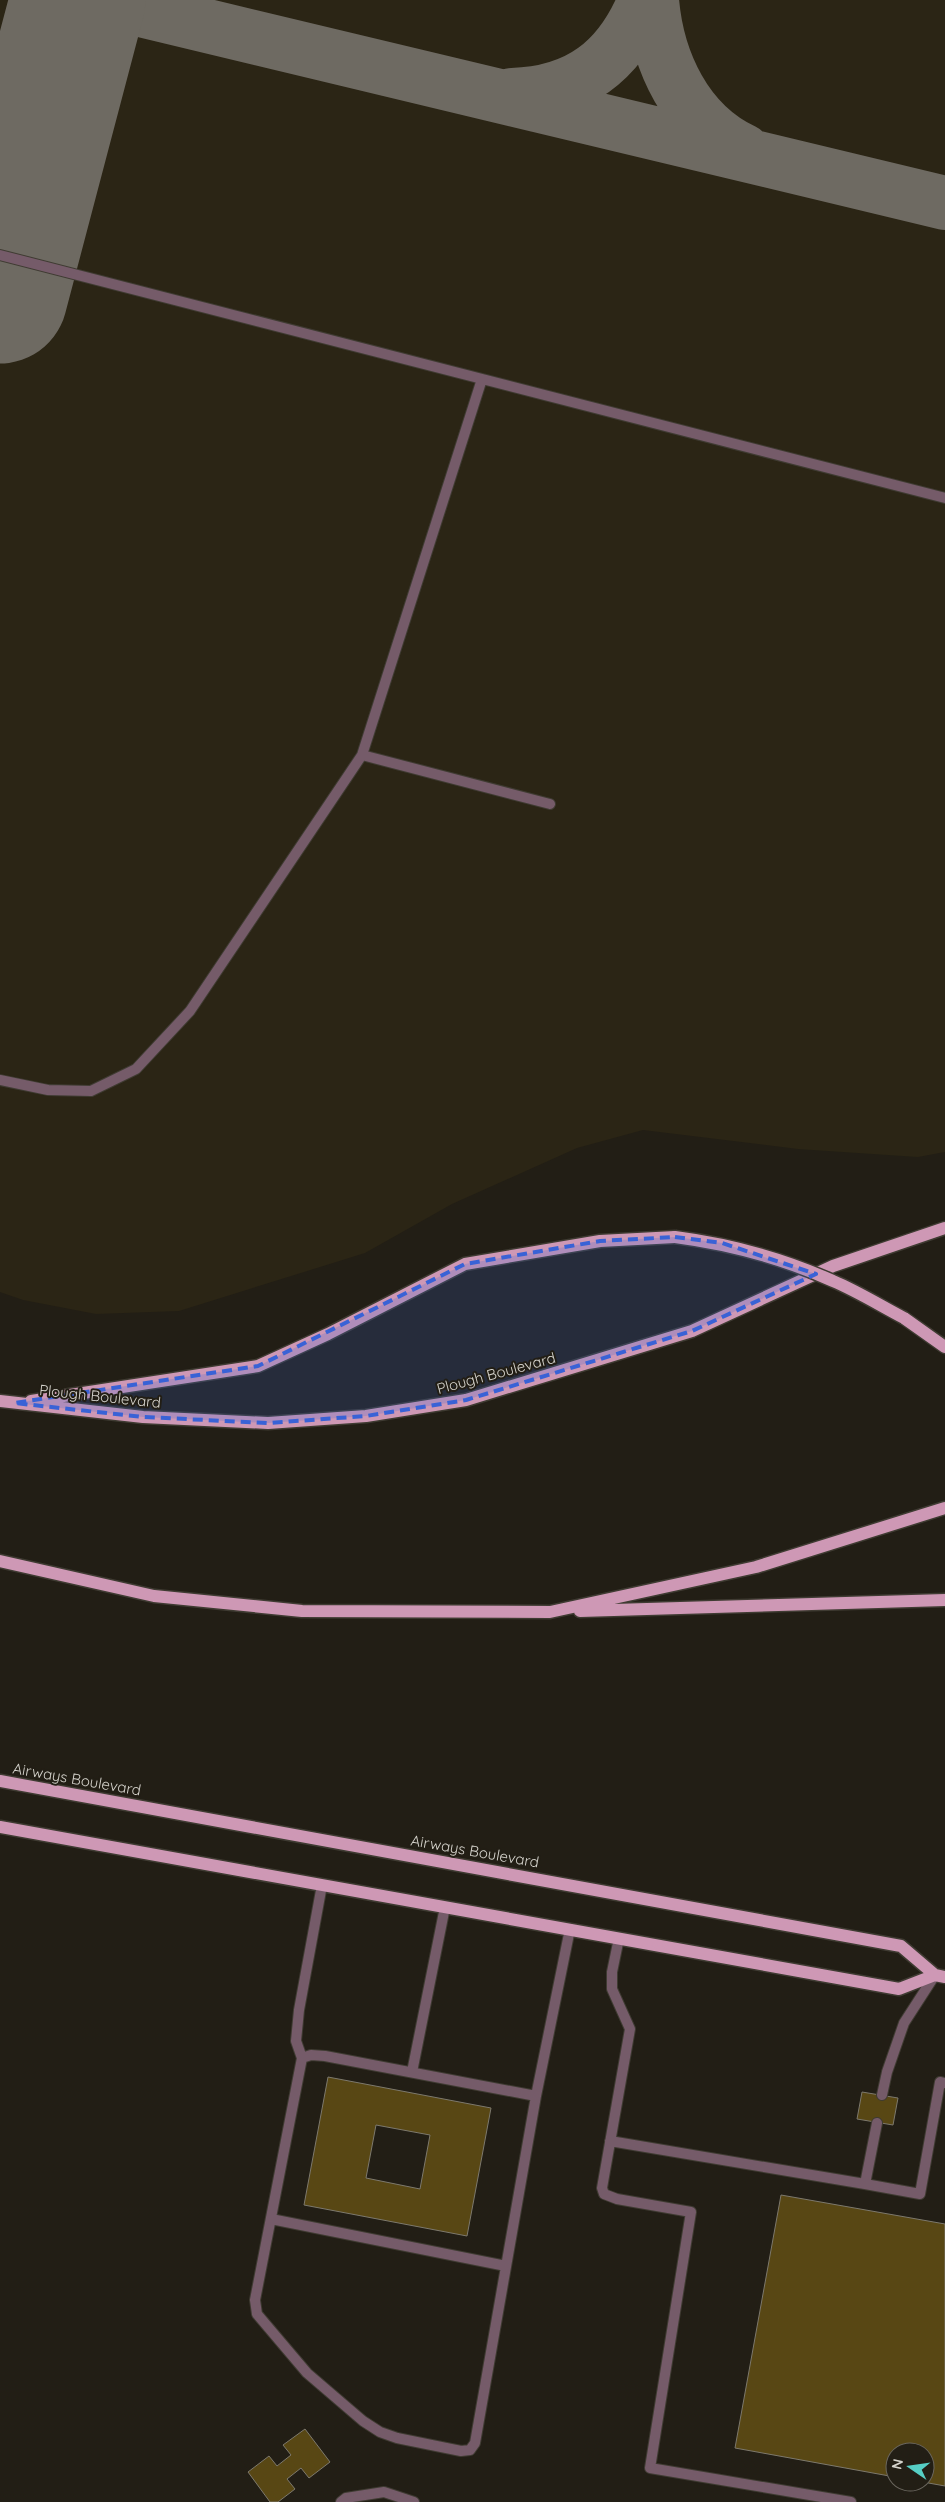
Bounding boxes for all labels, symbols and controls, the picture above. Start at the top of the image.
street label: Plough Boulevard [434,1348,558,1398]
street label: Plough Boulevard [38,1380,162,1412]
street label: Airways Boulevard [11,1758,143,1800]
street label: Airways Boulevard [409,1830,541,1872]
north arrow [885,2442,935,2492]
text: N [887,2457,907,2471]

